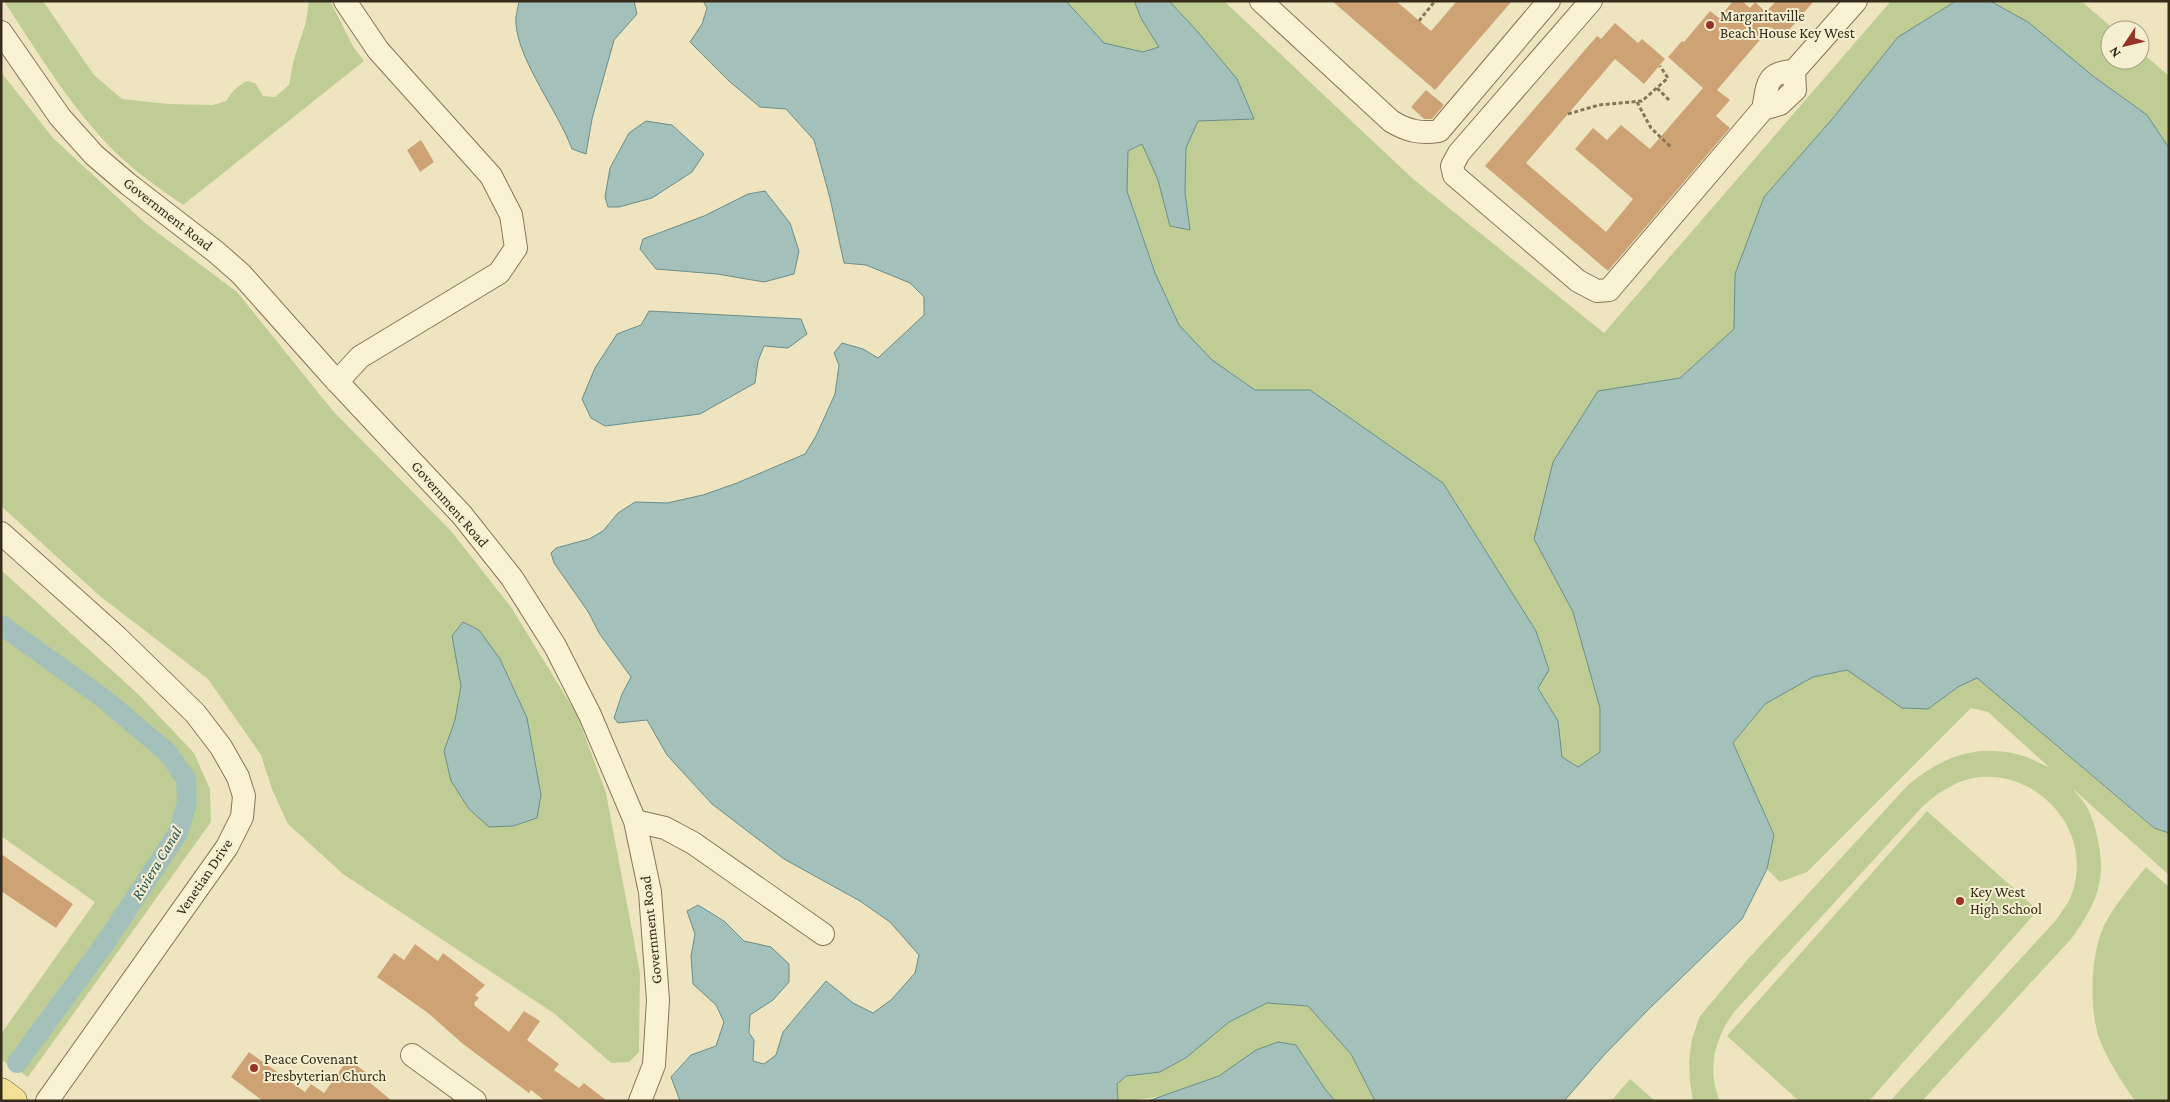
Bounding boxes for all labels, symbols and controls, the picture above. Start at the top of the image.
place label: Margaritaville Beach House Key West [1720,8,1856,42]
marker: Margaritaville Beach House Key West [1704,19,1716,31]
north arrow [2100,20,2150,70]
text: N [2105,44,2124,61]
street label: Government Road [120,174,216,254]
street label: Government Road [408,458,492,550]
water label: Riviera Canal [128,823,185,903]
street label: Venetian Drive [173,836,236,918]
street label: Government Road [637,875,665,985]
place label: Key West High School [1970,884,2042,918]
marker: Key West High School [1954,895,1966,907]
place label: Peace Covenant Presbyterian Church [264,1051,386,1085]
marker: Peace Covenant Presbyterian Church [248,1062,260,1074]

